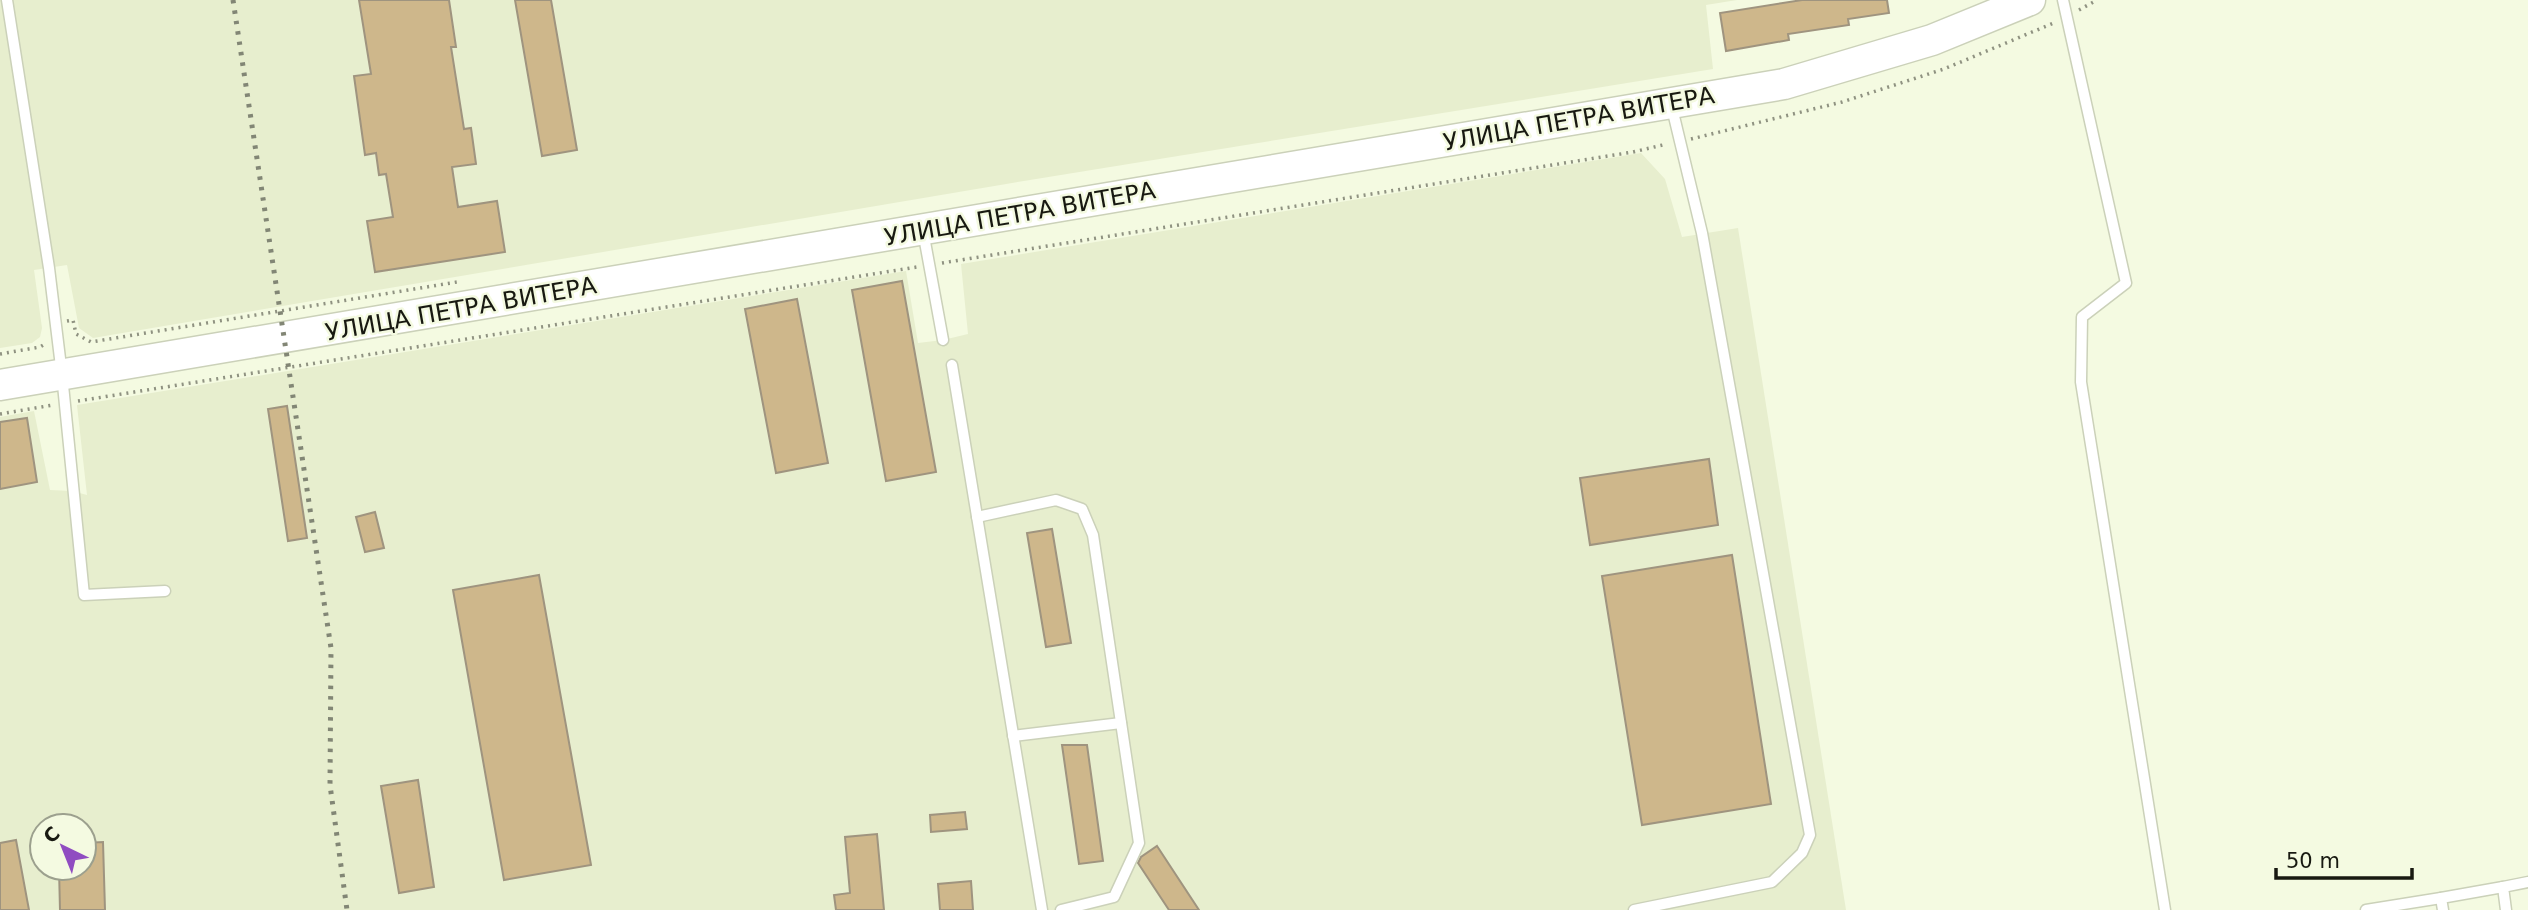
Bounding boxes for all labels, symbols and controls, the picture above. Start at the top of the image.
street label: УЛИЦА ПЕТРА ВИТЕРА [1441,81,1717,157]
street label: УЛИЦА ПЕТРА ВИТЕРА [882,176,1158,252]
street label: УЛИЦА ПЕТРА ВИТЕРА [323,271,599,347]
north arrow [28,812,98,882]
text: С [39,822,64,847]
scale bar [2276,836,2412,880]
text: 50 m [2286,849,2340,873]

